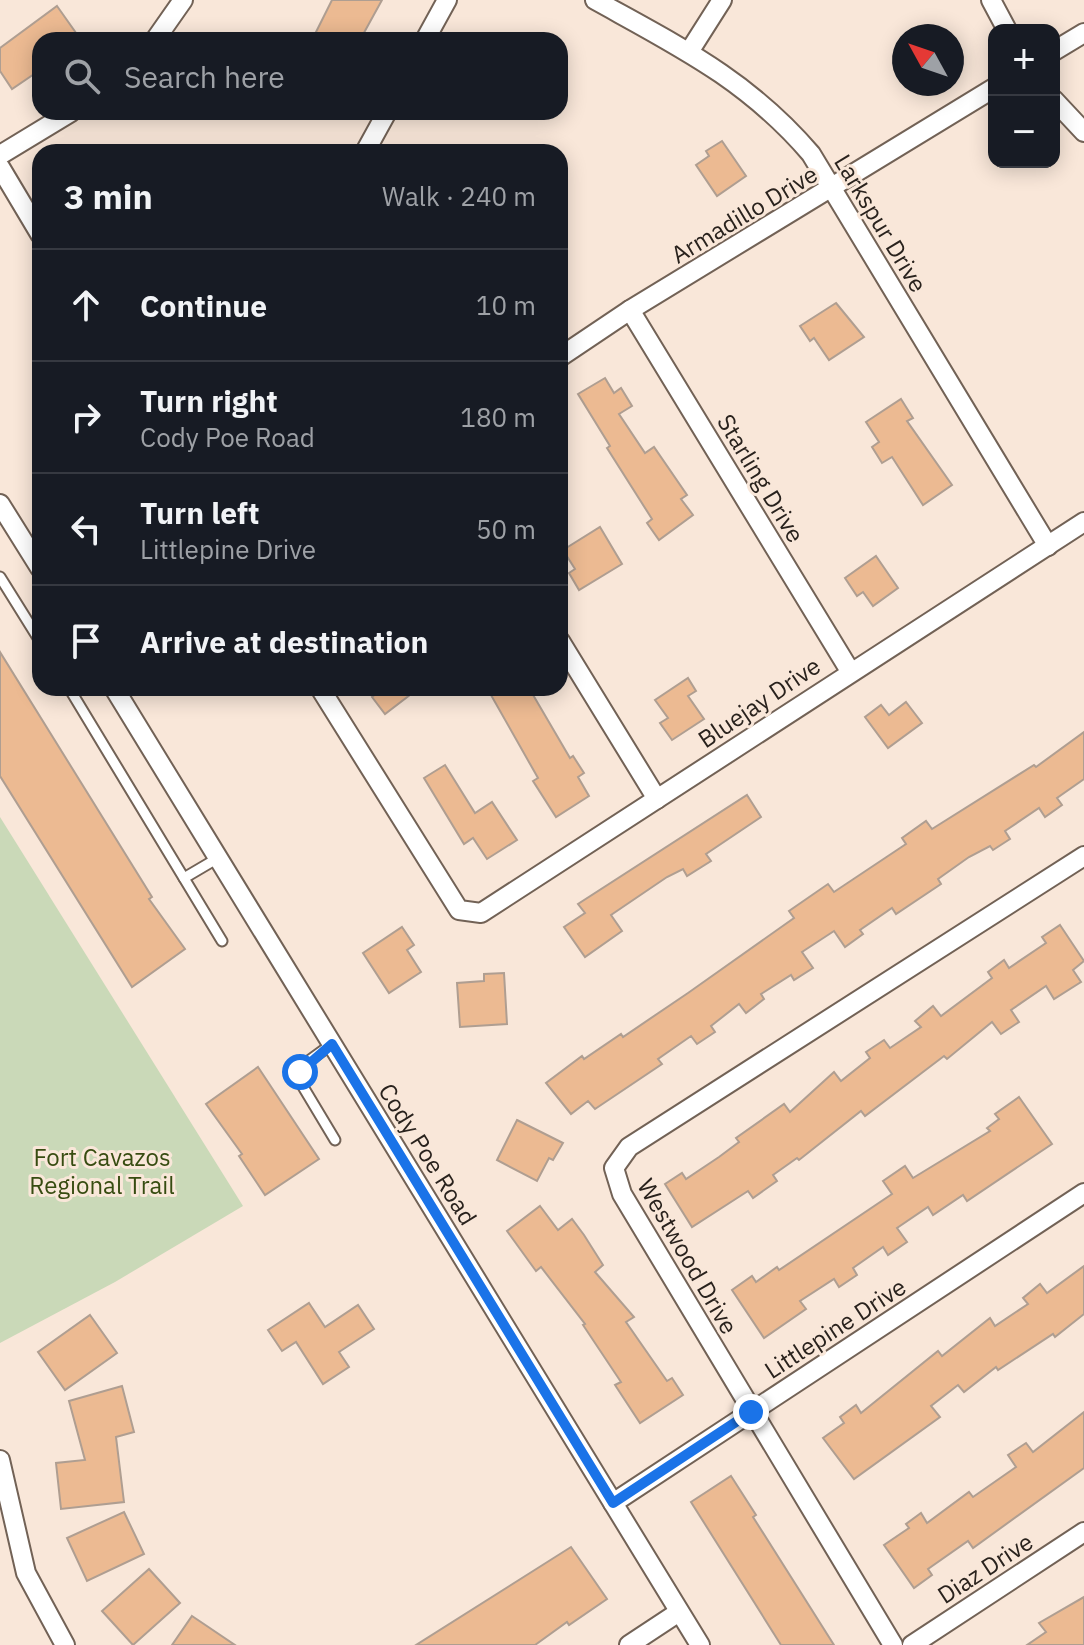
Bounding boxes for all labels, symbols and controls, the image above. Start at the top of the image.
north arrow [892,24,964,96]
map controls [988,24,1060,168]
button: + [988,24,1060,96]
search box [32,32,568,120]
icon: search [60,54,104,98]
text: Search here [124,57,285,96]
button: − [988,96,1060,168]
street label: Larkspur Drive [827,148,935,298]
street label: Armadillo Drive [665,158,823,270]
text: 3 min [64,174,153,218]
text: Walk · 240 m [382,179,536,213]
icon: ahead [64,283,108,327]
text: Continue [140,286,267,325]
text: 10 m [476,288,536,322]
text: Turn right [140,381,278,420]
icon: right [64,395,108,439]
text: 180 m [460,400,536,434]
street label: Starling Drive [710,408,812,548]
text: Cody Poe Road [140,420,315,454]
text: Turn left [140,493,259,532]
icon: left [64,507,108,551]
text: 50 m [476,512,536,546]
text: Littlepine Drive [140,532,316,566]
icon: arrive [64,619,108,663]
text: Arrive at destination [140,622,428,661]
street label: Bluejay Drive [692,649,826,755]
route start [282,1054,318,1090]
street label: Cody Poe Road [372,1077,484,1231]
park label: Fort Cavazos Regional Trail [29,1141,175,1201]
street label: Westwood Drive [630,1172,746,1340]
street label: Littlepine Drive [758,1270,912,1386]
route end [733,1394,769,1430]
street label: Diaz Drive [931,1525,1039,1611]

